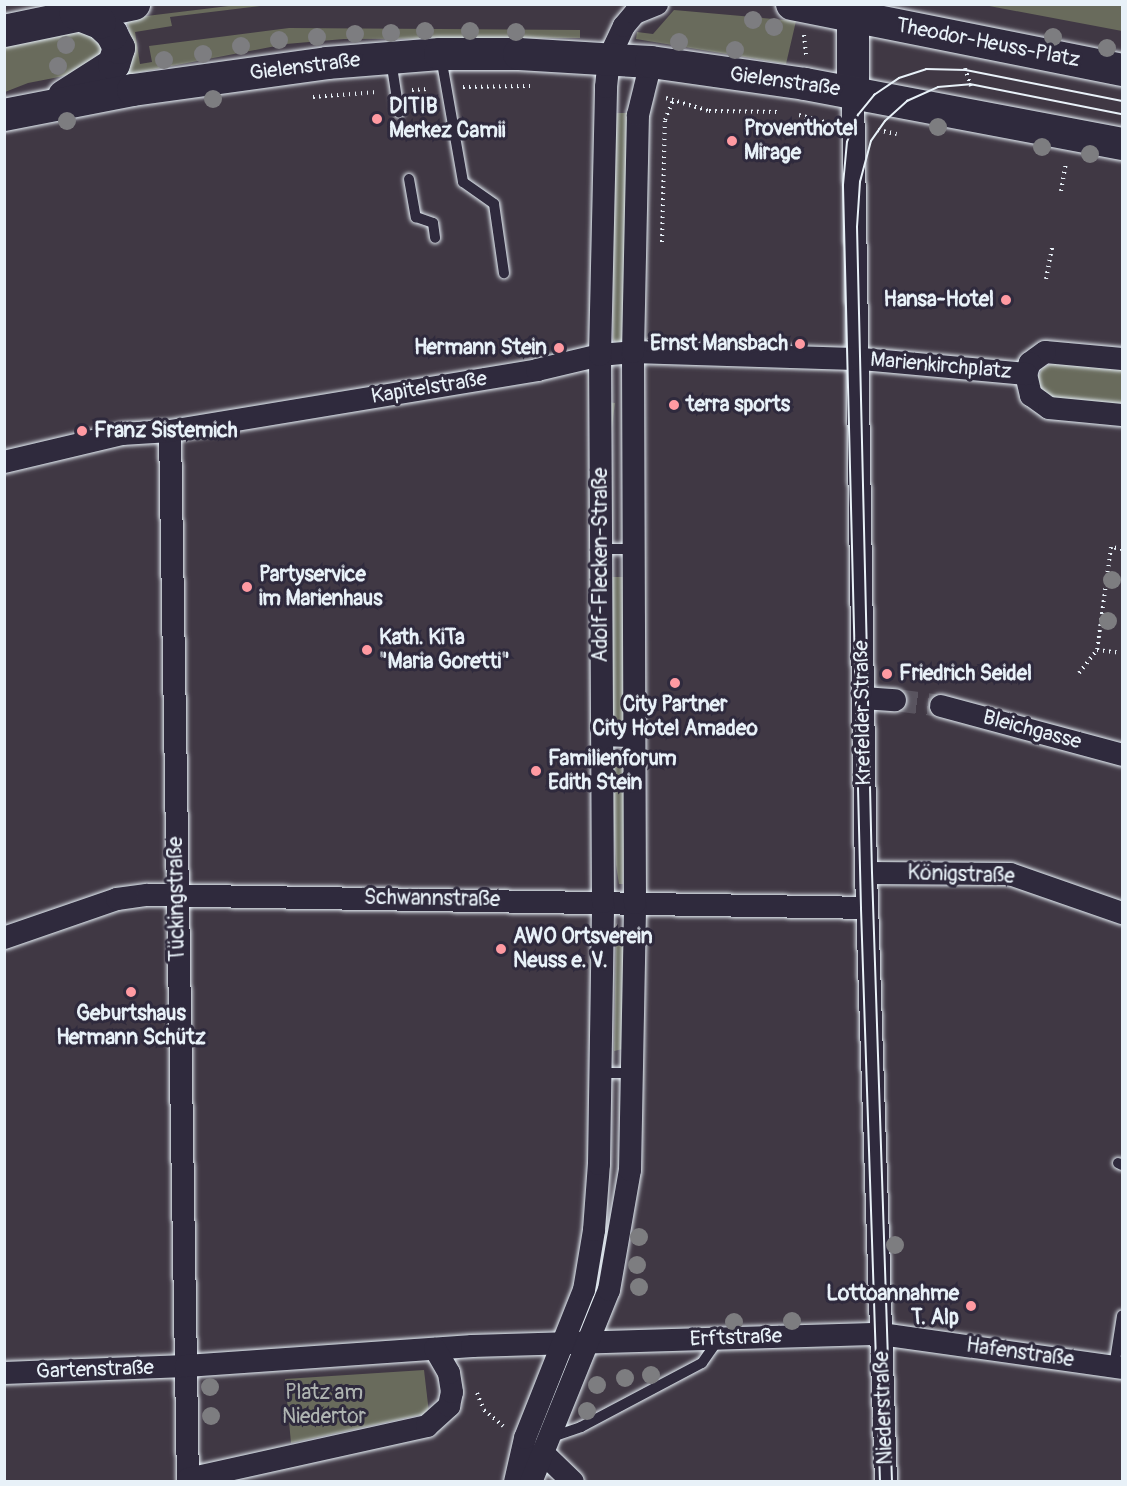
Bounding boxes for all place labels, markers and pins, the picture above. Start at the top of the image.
place label: DITIB Merkez Camii [389,94,505,144]
marker: DITIB Merkez Camii [370,112,384,126]
place label: Proventhotel Mirage [744,116,858,166]
marker: Proventhotel Mirage [725,134,739,148]
place label: Hansa-Hotel [884,287,994,313]
marker: Hansa-Hotel [999,293,1013,307]
place label: Ernst Mansbach [650,331,788,357]
place label: Hermann Stein [414,335,547,361]
marker: Ernst Mansbach [793,337,807,351]
marker: Hermann Stein [552,341,566,355]
place label: terra sports [686,392,790,418]
marker: terra sports [667,398,681,412]
place label: Franz Sistemich [94,418,238,444]
marker: Franz Sistemich [75,424,89,438]
place label: Partyservice im Marienhaus [259,562,383,612]
marker: Partyservice im Marienhaus [240,580,254,594]
place label: Kath. KiTa "Maria Goretti" [379,625,510,675]
marker: Kath. KiTa "Maria Goretti" [360,643,374,657]
place label: Friedrich Seidel [899,661,1032,687]
marker: Friedrich Seidel [880,667,894,681]
marker: City Partner City Hotel Amadeo [668,676,682,690]
place label: City Partner City Hotel Amadeo [592,692,758,742]
place label: Familienforum Edith Stein [548,746,677,796]
marker: Familienforum Edith Stein [529,764,543,778]
place label: AWO Ortsverein Neuss e. V. [513,924,653,974]
marker: AWO Ortsverein Neuss e. V. [494,942,508,956]
marker: Geburtshaus Hermann Schütz [124,985,138,999]
place label: Geburtshaus Hermann Schütz [56,1001,206,1051]
place label: Lottoannahme T. Alp [826,1281,959,1331]
marker: Lottoannahme T. Alp [964,1299,978,1313]

